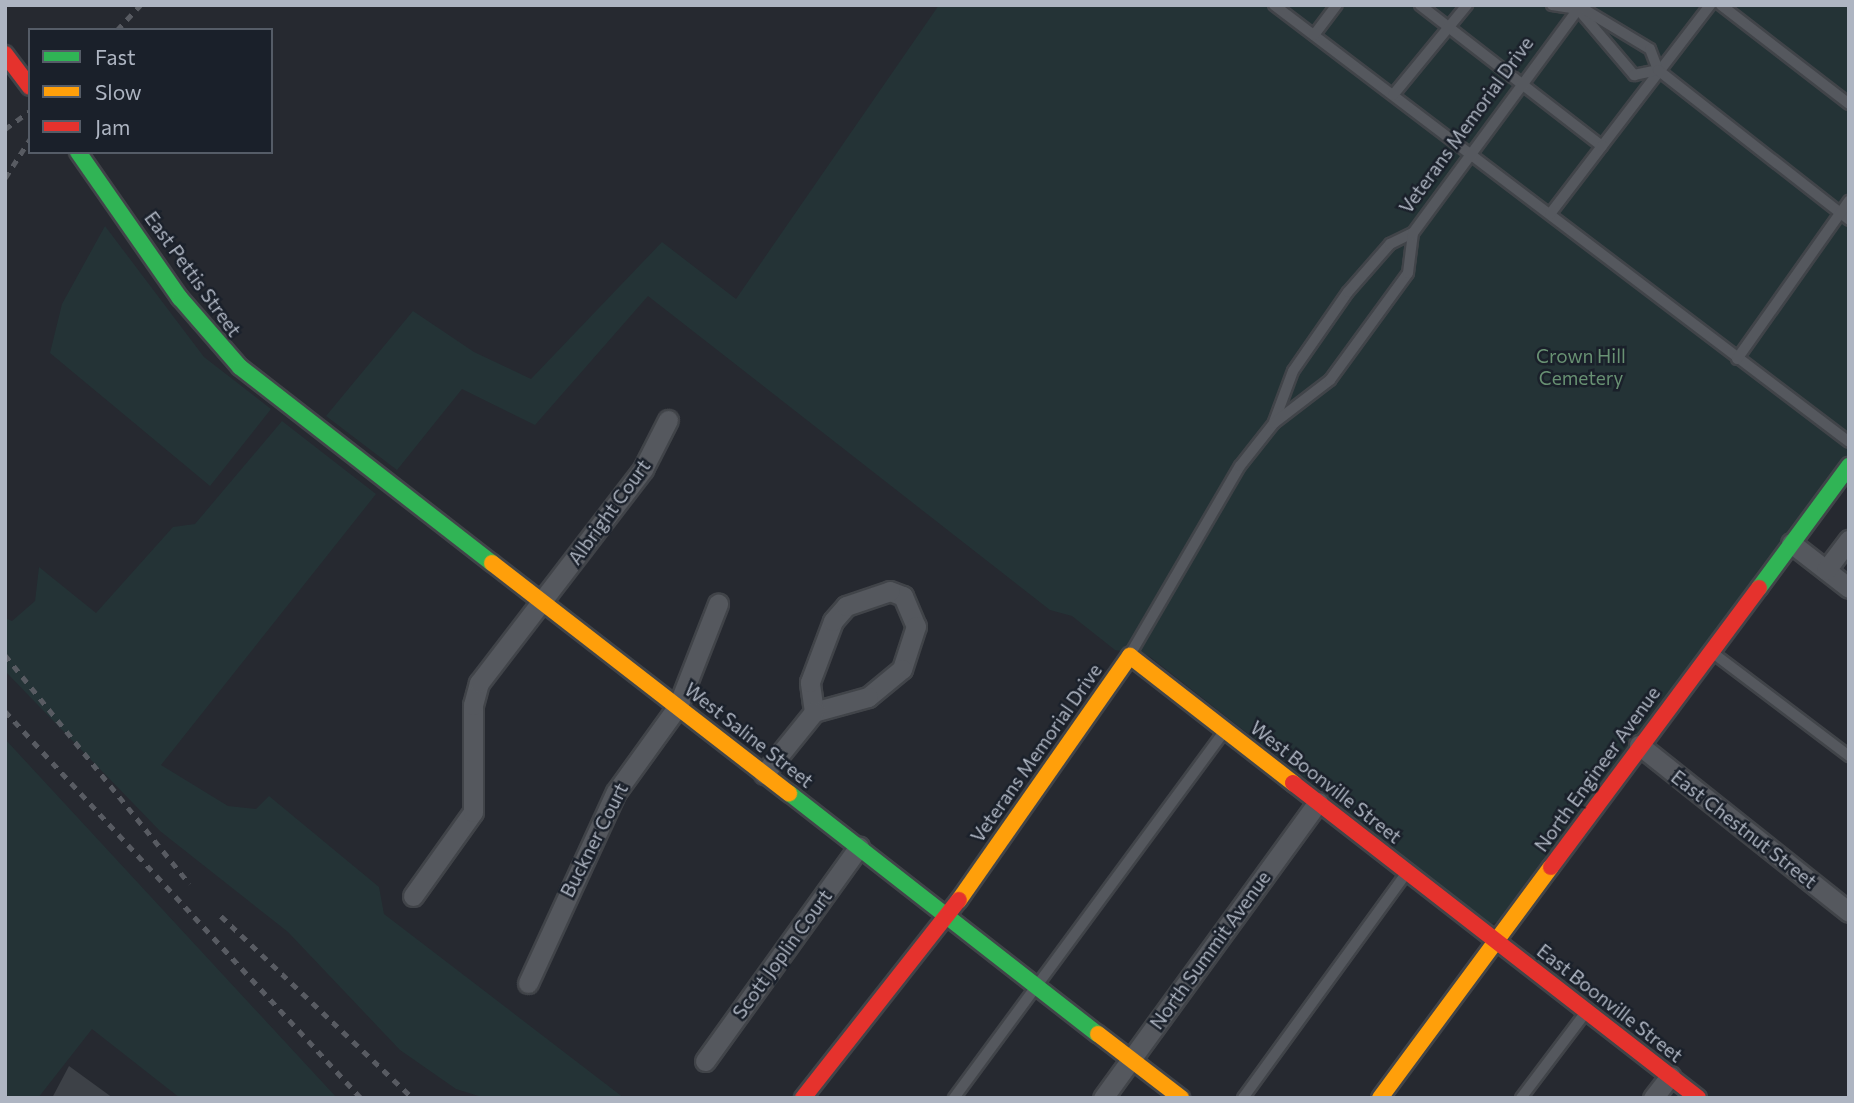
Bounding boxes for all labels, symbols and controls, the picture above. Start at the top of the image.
legend [28,28,273,154]
street label: Veterans Memorial Drive [1394,32,1538,218]
text: Fast [95,44,136,69]
text: Slow [95,79,142,104]
text: Jam [95,114,130,139]
street label: East Pettis Street [140,207,246,341]
park label: Crown Hill Cemetery [1536,345,1626,389]
street label: Albright Court [563,455,655,569]
street label: Veterans Memorial Drive [966,659,1106,847]
street label: West Saline Street [680,678,818,792]
street label: North Engineer Avenue [1529,682,1665,856]
street label: West Boonville Street [1246,716,1406,848]
street label: East Chestnut Street [1667,765,1821,893]
street label: Buckner Court [555,779,633,901]
street label: North Summit Avenue [1145,866,1275,1034]
street label: Scott Joplin Court [728,885,836,1023]
street label: East Boonville Street [1533,939,1687,1067]

